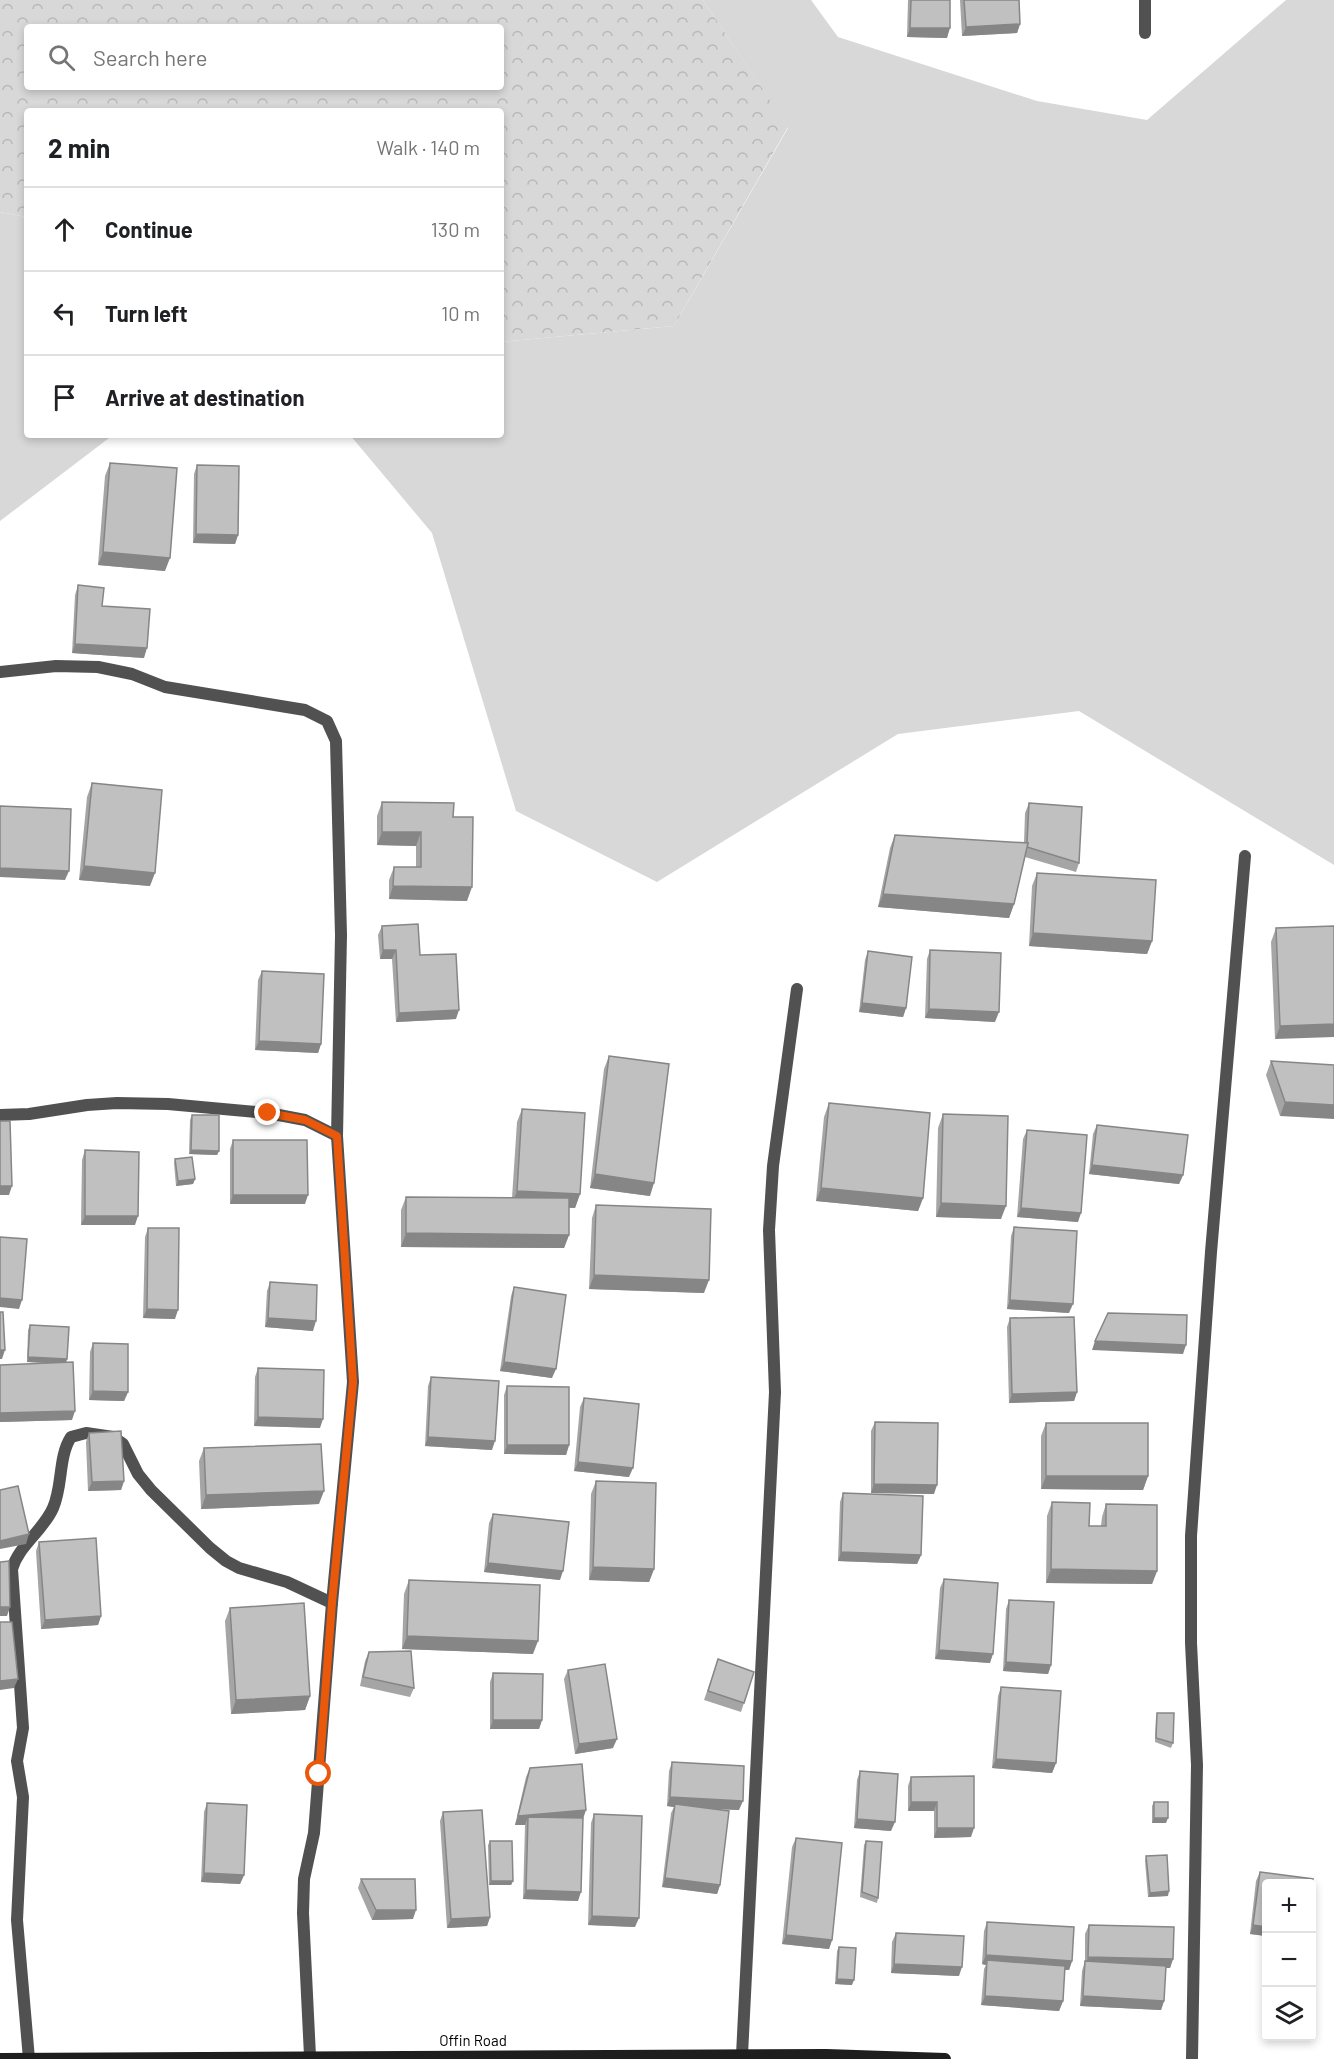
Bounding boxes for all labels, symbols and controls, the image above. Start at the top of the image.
search box [24,24,504,90]
icon: search [45,41,78,74]
text: Search here [93,44,207,70]
text: 2 min [48,132,110,163]
text: Walk · 140 m [376,135,480,159]
icon: ahead [48,213,81,246]
text: Continue [105,216,193,242]
text: 130 m [431,217,480,241]
icon: left [48,297,81,330]
text: Turn left [105,300,188,326]
text: 10 m [441,301,480,325]
icon: arrive [48,381,81,414]
text: Arrive at destination [105,384,304,410]
route end [254,1099,280,1125]
route start [305,1760,331,1786]
map controls [1262,1879,1316,2041]
button: + [1262,1879,1316,1933]
button: − [1262,1933,1316,1987]
button: layers [1262,1987,1316,2041]
street label: Offin Road [439,2031,507,2049]

